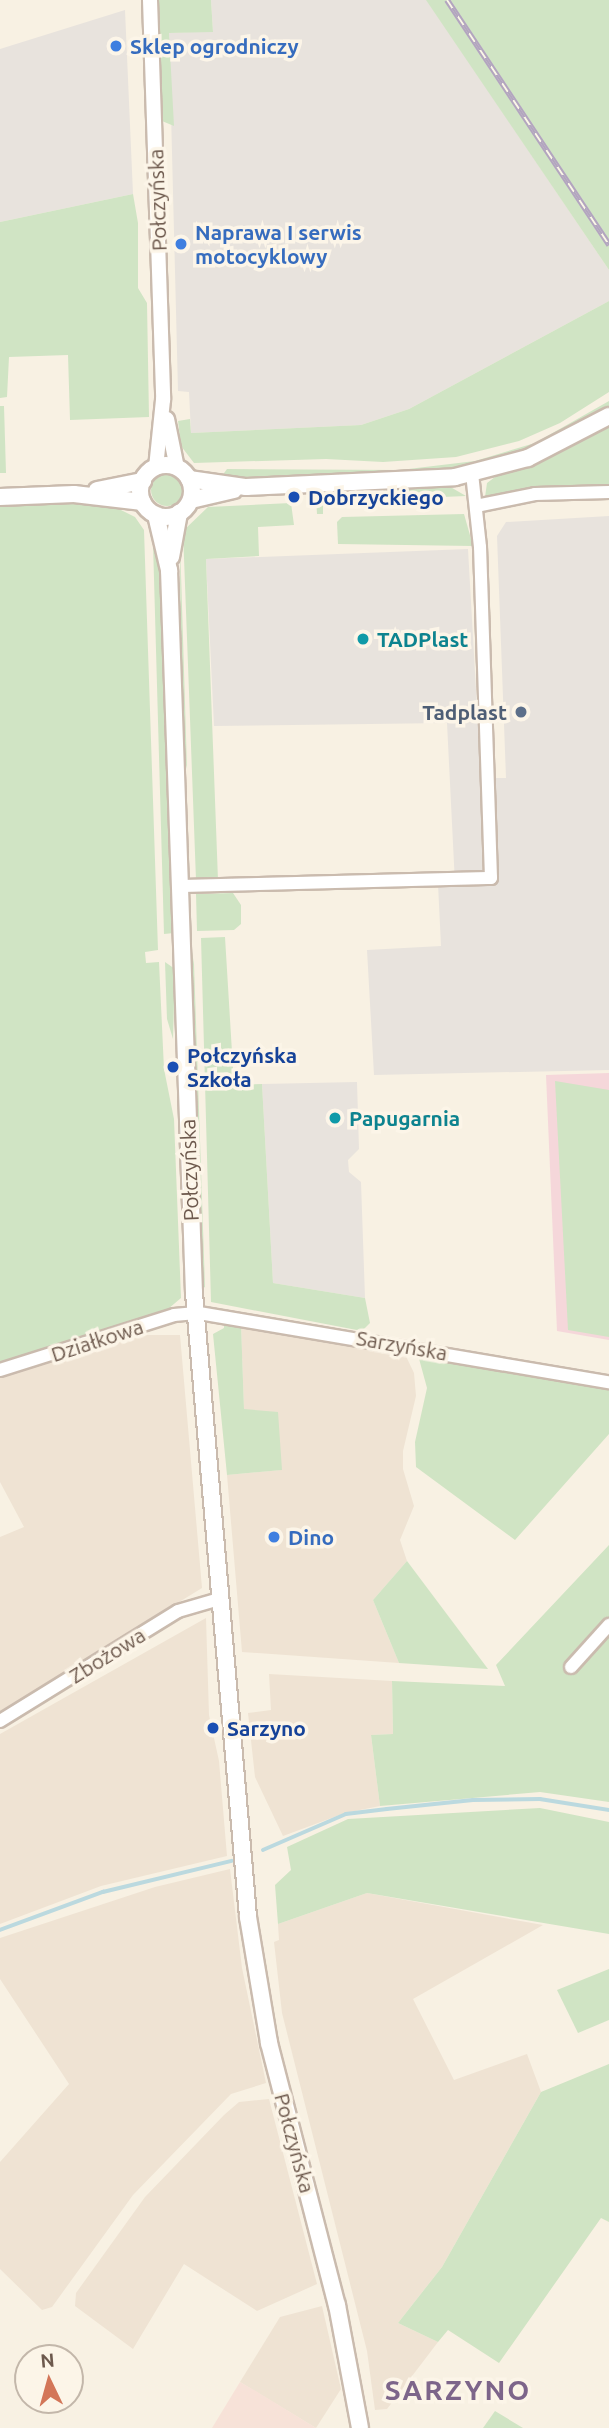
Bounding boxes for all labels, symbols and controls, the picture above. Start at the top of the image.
place label: Sklep ogrodniczy [130,33,299,59]
marker: Sklep ogrodniczy [108,38,124,54]
street label: Połczyńska [143,148,171,252]
place label: Naprawa I serwis motocyklowy [195,219,362,269]
marker: Naprawa I serwis motocyklowy [173,236,189,252]
place label: Dobrzyckiego [308,484,444,510]
marker: Dobrzyckiego [286,489,302,505]
place label: TADPlast [377,626,468,652]
marker: TADPlast [355,631,371,647]
place label: Tadplast [422,699,507,725]
marker: Tadplast [513,704,529,720]
place label: Połczyńska Szkoła [187,1042,297,1092]
marker: Połczyńska Szkoła [165,1059,181,1075]
place label: Papugarnia [349,1105,460,1131]
marker: Papugarnia [327,1110,343,1126]
street label: Połczyńska [175,1118,203,1222]
street label: Działkowa [48,1313,146,1367]
street label: Sarzyńska [354,1325,450,1365]
place label: Dino [288,1524,334,1550]
marker: Dino [266,1529,282,1545]
street label: Zbożowa [64,1622,150,1688]
place label: Sarzyno [227,1715,306,1741]
marker: Sarzyno [205,1720,221,1736]
street label: Połczyńska [270,2090,320,2196]
north arrow [14,2344,84,2414]
text: N [39,2348,55,2372]
district label: SARZYNO [386,2373,530,2407]

